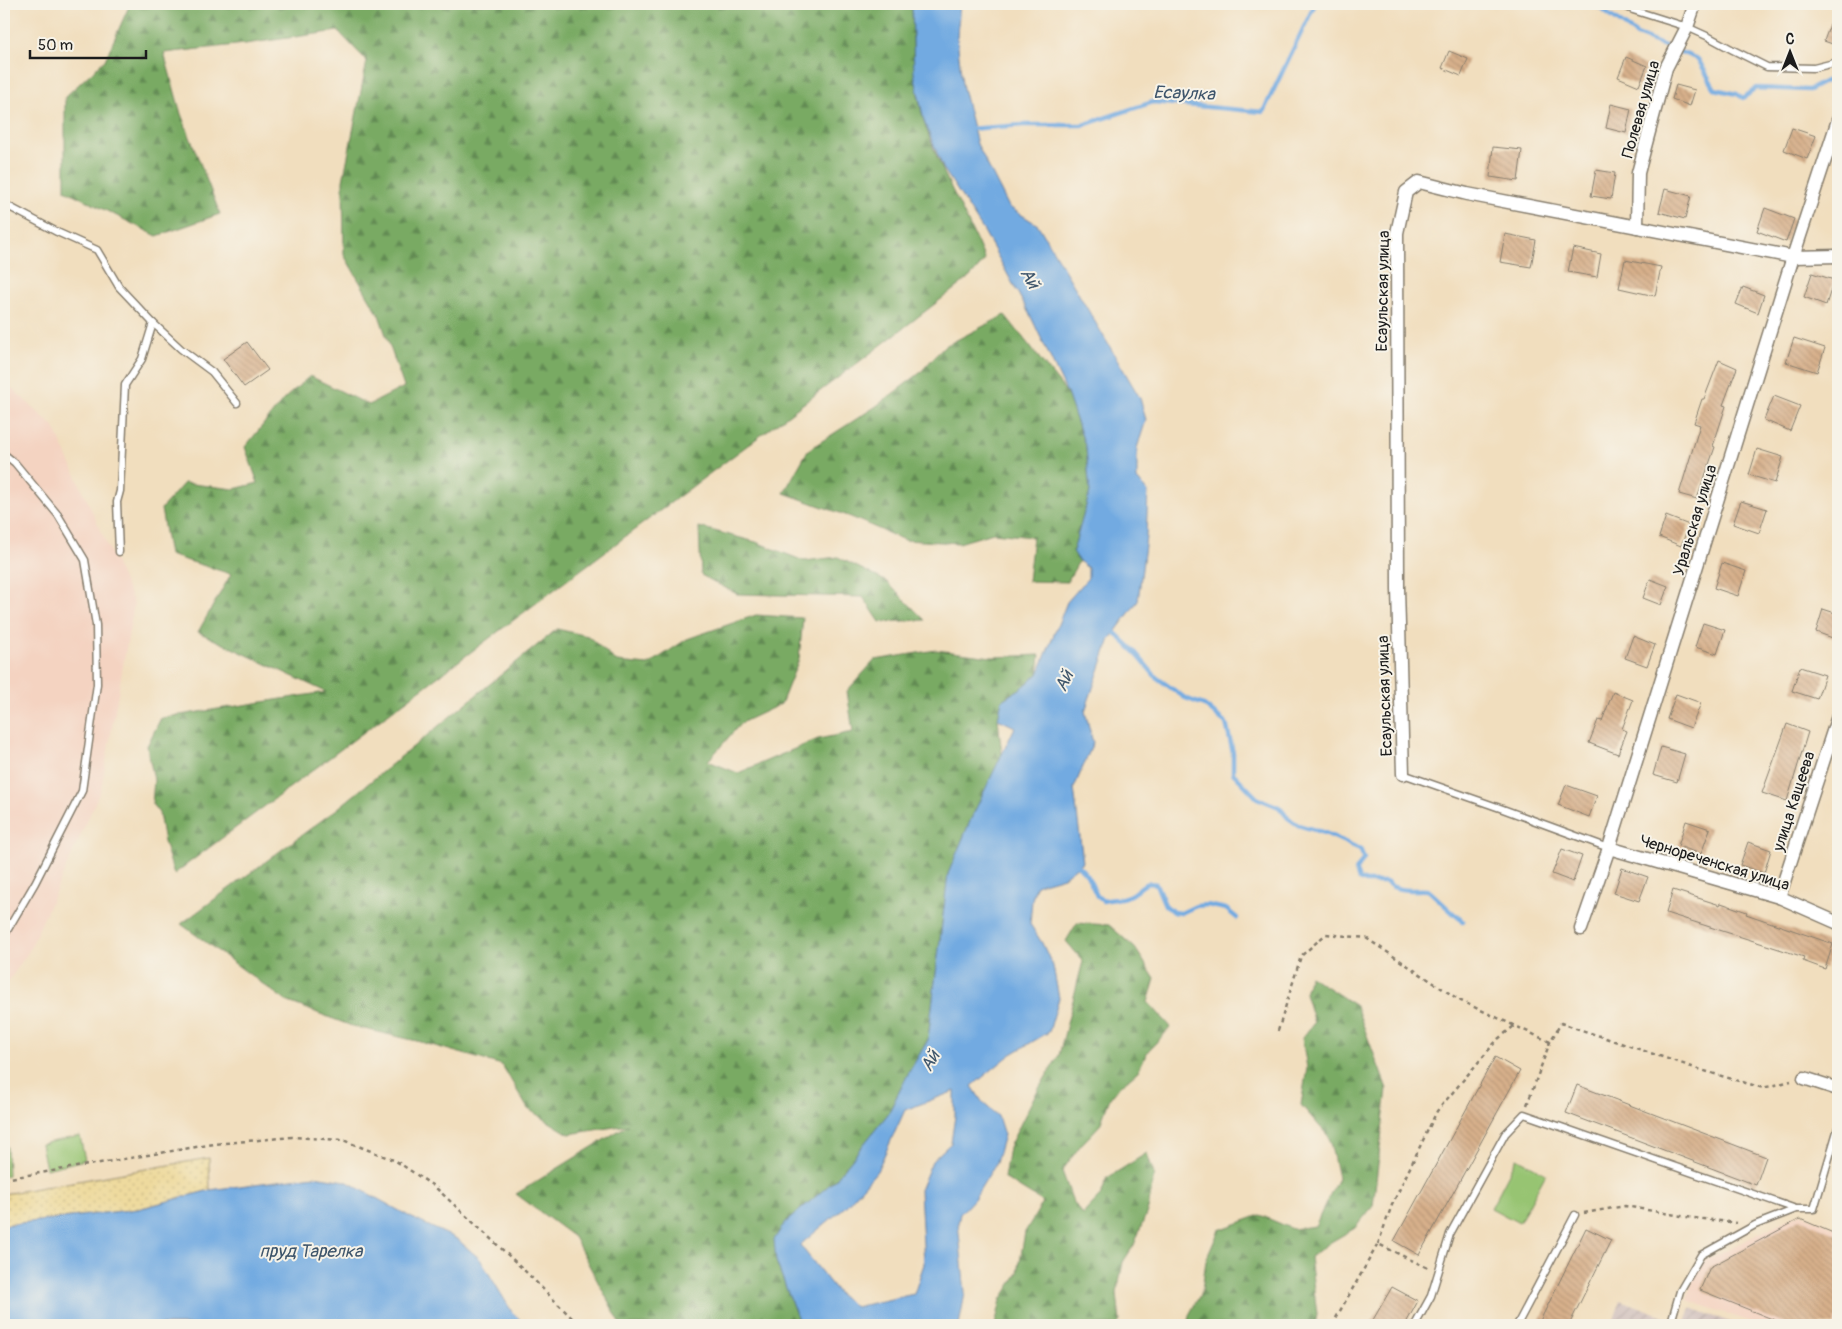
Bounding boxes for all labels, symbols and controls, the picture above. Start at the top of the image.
scale bar [30,28,146,60]
north arrow [1764,28,1814,78]
text: С [1786,31,1795,48]
text: 50 m [38,36,73,55]
street label: Полевая улица [1617,58,1664,160]
water label: Есаулка [1153,81,1217,106]
street label: Есаульская улица [1372,230,1394,352]
water label: Ай [1014,264,1045,294]
street label: Уральская улица [1669,462,1721,578]
street label: Есаульская улица [1373,635,1397,757]
water label: Ай [1050,666,1080,695]
street label: улица Кащеева [1768,749,1820,855]
street label: Чернореченская улица [1637,831,1792,895]
water label: Ай [916,1046,946,1076]
water label: пруд Тарелка [260,1240,364,1263]

